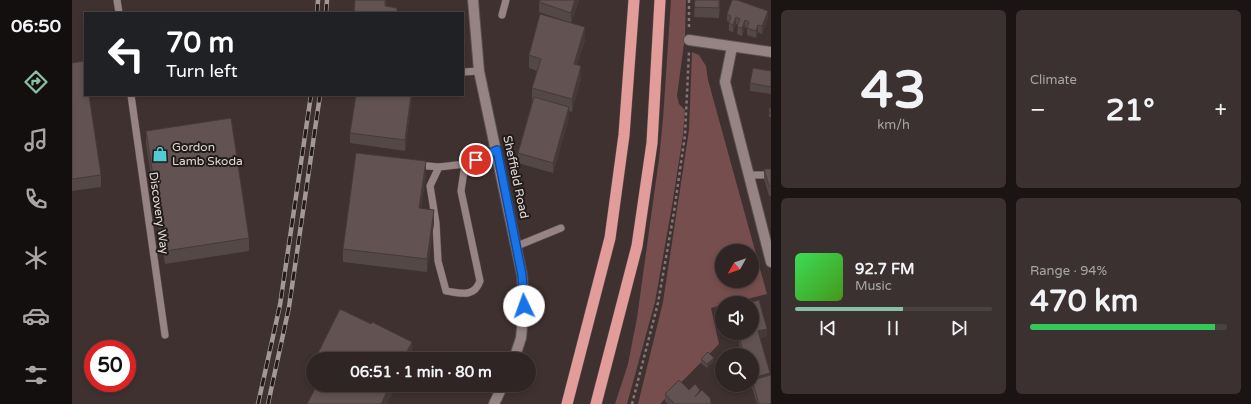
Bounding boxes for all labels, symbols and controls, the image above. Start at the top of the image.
text: 06:50 [11,15,61,37]
text: 70 m [166,26,234,60]
icon: left [100,28,152,80]
text: 43 [861,59,926,122]
text: Turn left [166,60,238,82]
icon: directions [22,68,50,96]
text: Climate [1030,72,1077,88]
text: 21° [1106,92,1155,129]
text: − [1030,97,1046,123]
text: + [1215,97,1227,123]
text: km/h [877,117,910,133]
icon: music [22,126,50,154]
street label: Sheffield Road [500,134,532,220]
place label: Gordon Lamb Skoda [172,140,243,168]
pin [459,143,493,177]
shop icon: Gordon Lamb Skoda [151,145,169,163]
icon: arrive [465,149,487,171]
street label: Discovery Way [146,171,172,256]
icon: phone [22,185,50,213]
icon: climate [22,244,50,272]
north arrow [715,244,759,288]
map controls [715,244,759,392]
text: 92.7 FM [855,260,915,278]
text: Range · 94% [1030,263,1107,279]
text: Music [855,278,892,294]
text: 470 km [1030,283,1138,320]
position arrow [503,285,545,327]
button: sound [715,296,759,340]
icon: car [22,302,50,330]
icon: previous [817,317,839,339]
icon: pause [882,317,904,339]
icon: next [948,317,970,339]
speed limit sign: 50 [84,340,136,392]
button: search [715,348,759,392]
icon: filters [22,361,50,389]
text: 06:51 · 1 min · 80 m [350,363,492,381]

